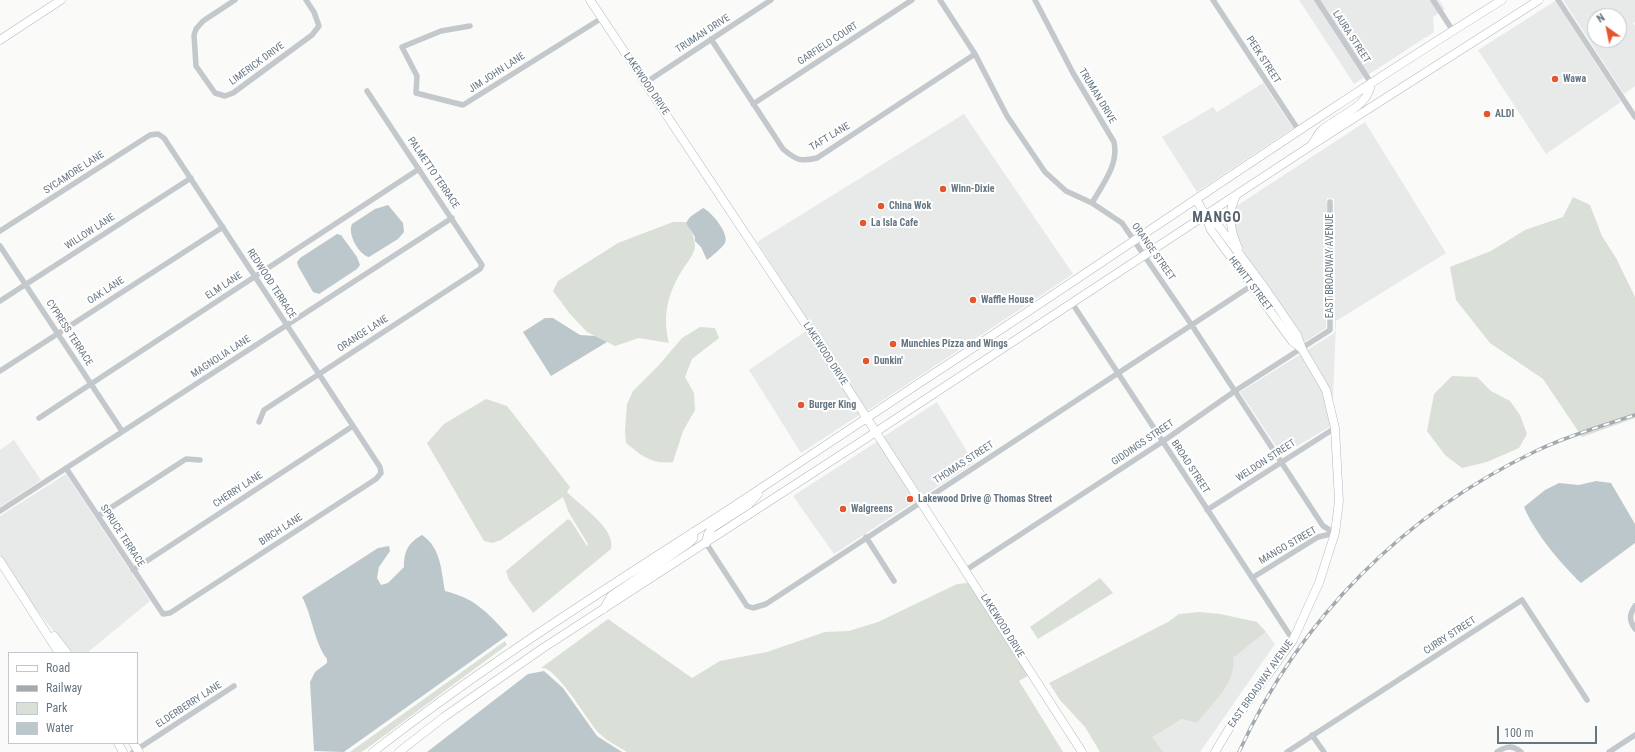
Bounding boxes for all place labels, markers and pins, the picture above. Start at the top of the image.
place label: Wawa [1563,73,1586,85]
marker: Wawa [1550,74,1560,84]
place label: ALDI [1495,108,1514,120]
marker: ALDI [1482,109,1492,119]
place label: Winn-Dixie [951,183,994,195]
marker: Winn-Dixie [938,184,948,194]
place label: China Wok [889,200,931,212]
marker: China Wok [876,201,886,211]
place label: La Isla Cafe [871,217,918,229]
marker: La Isla Cafe [858,218,868,228]
place label: Waffle House [981,294,1034,306]
marker: Waffle House [968,295,978,305]
place label: Munchies Pizza and Wings [901,338,1008,350]
marker: Munchies Pizza and Wings [888,339,898,349]
place label: Dunkin' [874,355,903,367]
marker: Dunkin' [861,356,871,366]
place label: Burger King [809,399,856,411]
marker: Burger King [796,400,806,410]
place label: Lakewood Drive @ Thomas Street [918,493,1052,505]
marker: Lakewood Drive @ Thomas Street [905,494,915,504]
place label: Walgreens [851,503,893,515]
marker: Walgreens [838,504,848,514]

